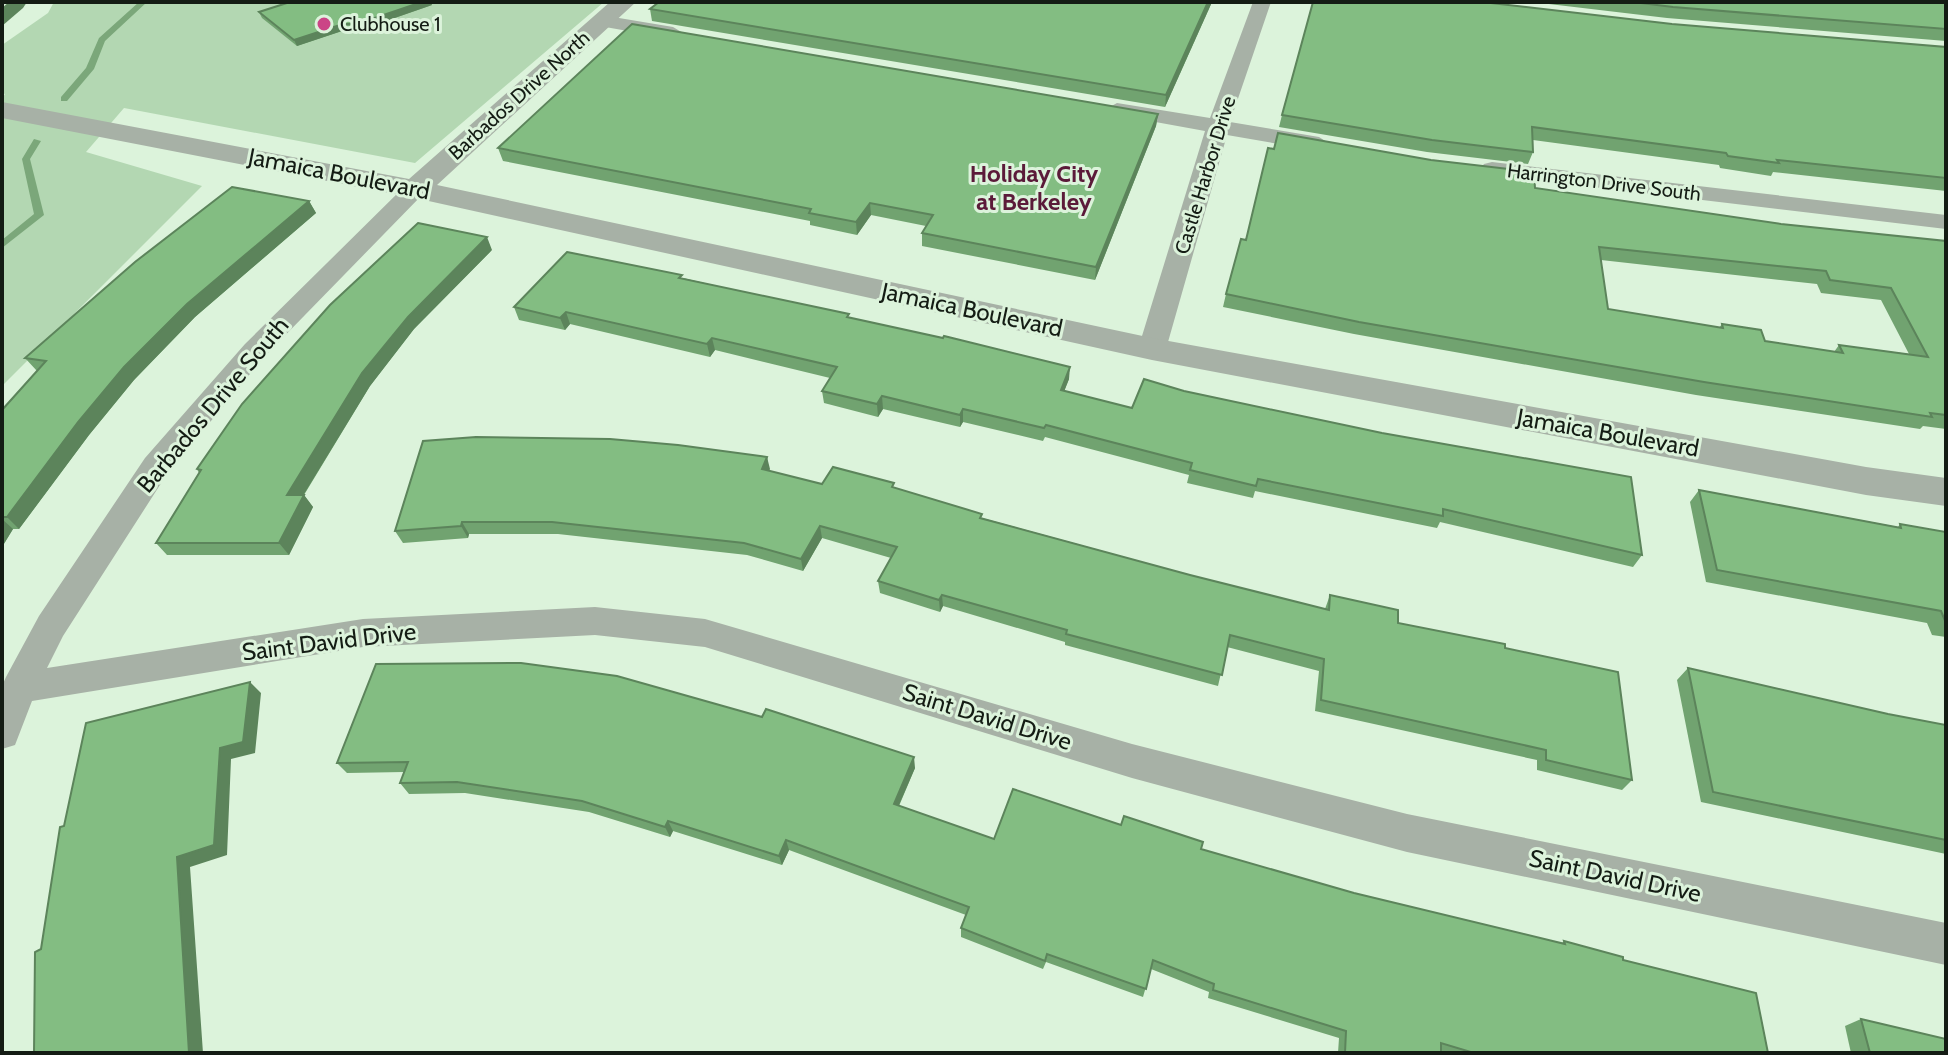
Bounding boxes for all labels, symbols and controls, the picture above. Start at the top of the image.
place label: Clubhouse 1 [340,12,440,36]
marker: Clubhouse 1 [315,15,333,33]
street label: Barbados Drive North [444,25,594,165]
street label: Castle Harbor Drive [1170,93,1240,257]
street label: Jamaica Boulevard [245,141,432,205]
street label: Harrington Drive South [1506,158,1702,206]
district label: Holiday City at Berkeley [970,159,1098,216]
street label: Jamaica Boulevard [878,276,1065,343]
street label: Barbados Drive South [131,311,295,498]
street label: Jamaica Boulevard [1514,402,1701,463]
street label: Saint David Drive [240,616,418,667]
street label: Saint David Drive [899,677,1075,756]
street label: Saint David Drive [1526,843,1704,908]

